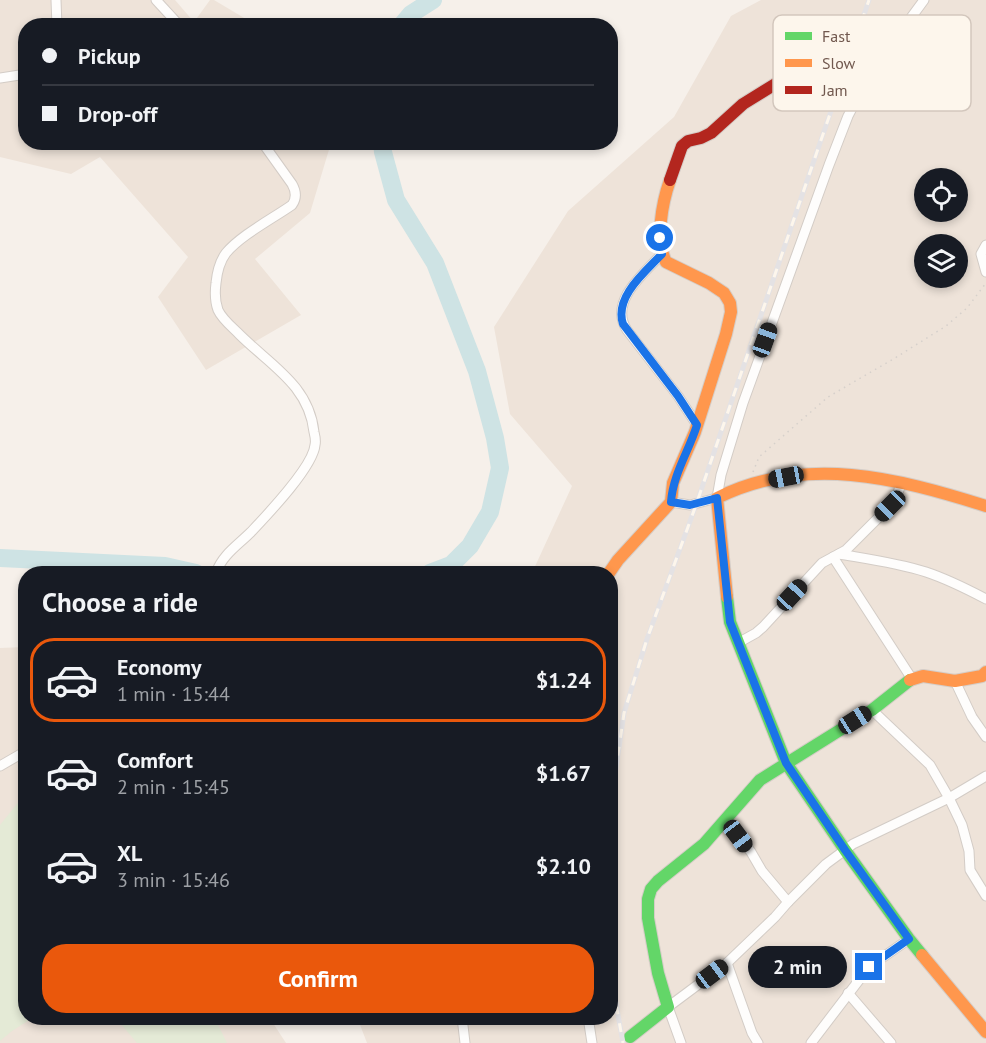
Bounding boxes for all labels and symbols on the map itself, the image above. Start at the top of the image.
legend [773,15,971,111]
text: Fast [822,26,851,46]
text: Slow [822,53,856,73]
text: Jam [821,80,848,100]
route start [646,224,673,251]
car [750,320,780,360]
car [767,465,805,489]
car [871,487,909,525]
car [773,576,811,614]
car [835,703,875,737]
car [720,816,756,856]
callout: 2 min [749,946,848,988]
route end [855,953,882,980]
car [692,956,732,992]

